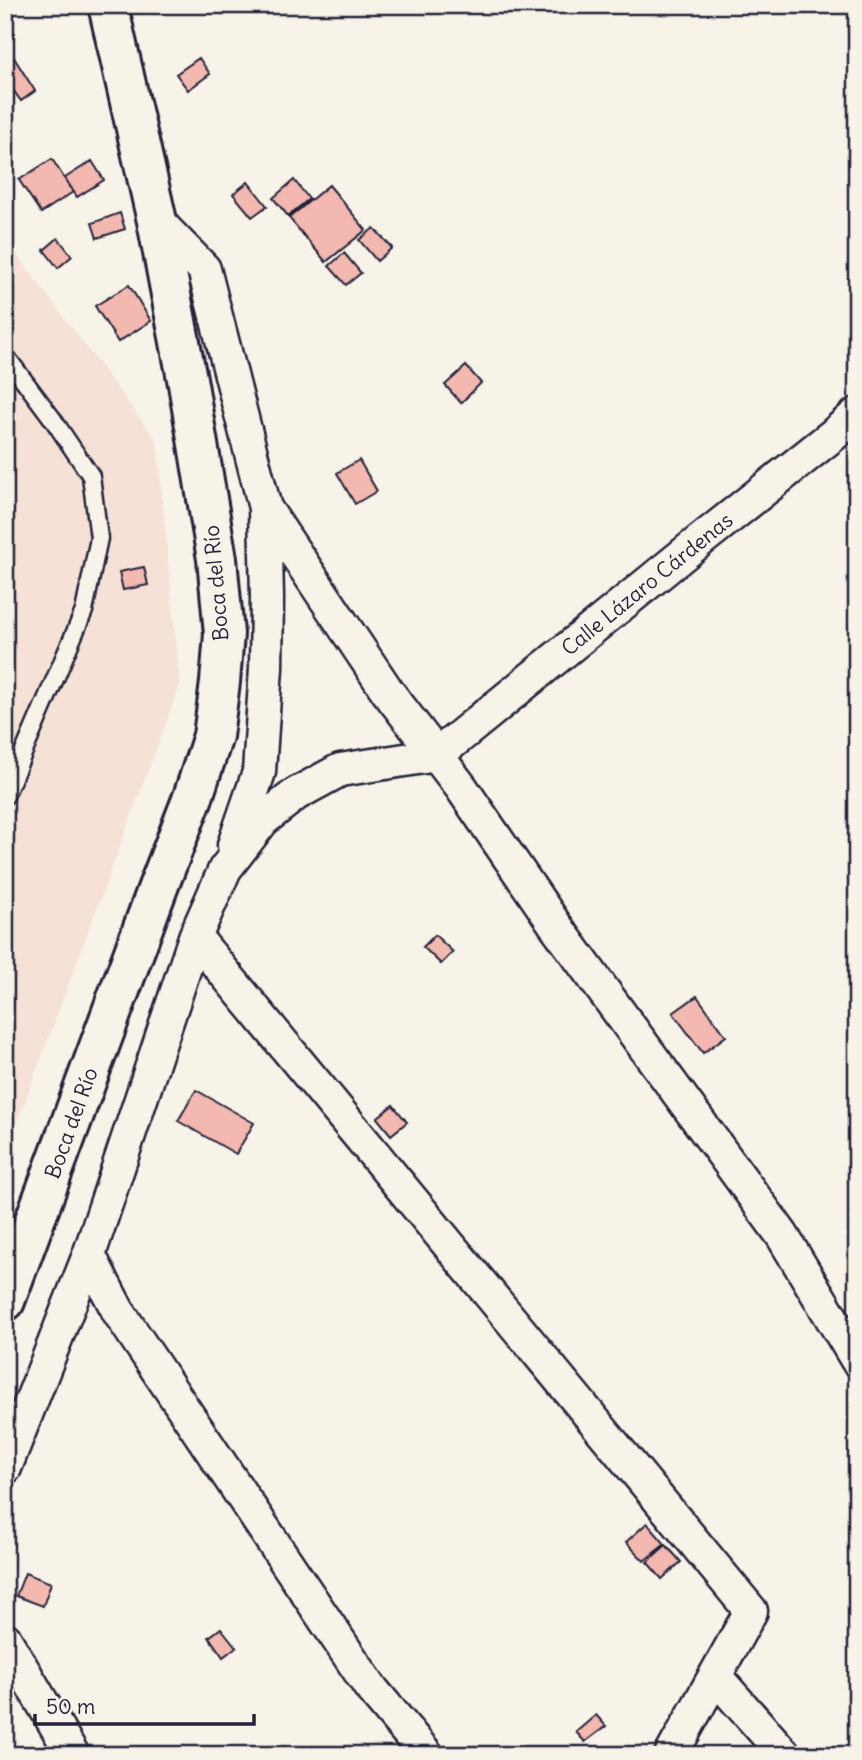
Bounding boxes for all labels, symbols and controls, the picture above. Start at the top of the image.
street label: Calle Lázaro Cárdenas [556,507,738,661]
street label: Boca del Río [197,524,235,642]
street label: Boca del Río [38,1064,104,1182]
scale bar [35,1683,254,1727]
text: 50 m [46,1693,95,1720]

